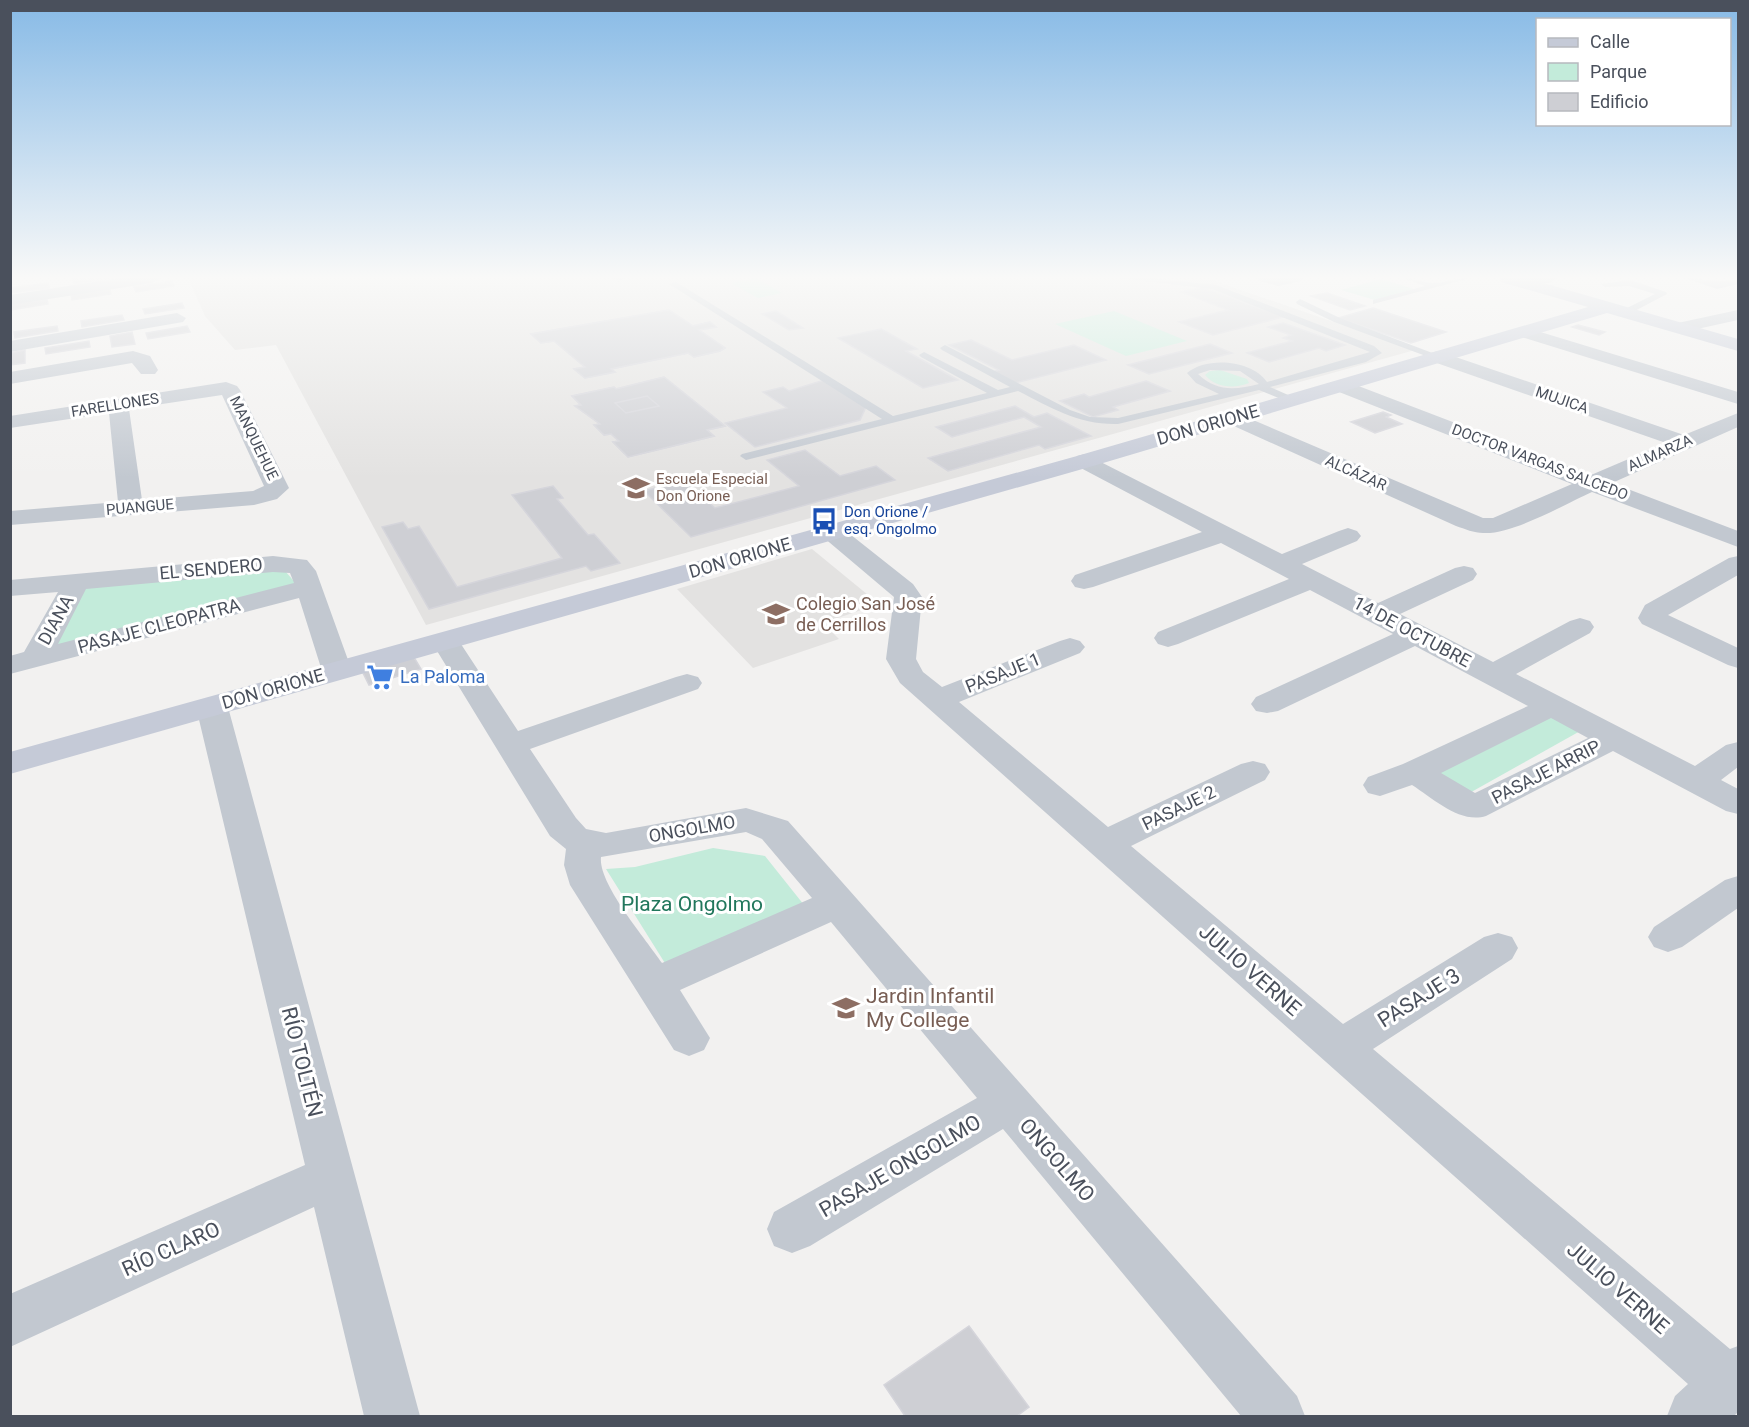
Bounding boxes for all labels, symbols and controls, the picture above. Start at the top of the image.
legend [1536,18,1731,126]
text: Calle [1590,31,1630,52]
text: Parque [1590,61,1647,82]
text: Edificio [1590,91,1649,112]
street label: MUJICA [1533,383,1591,417]
street label: FARELLONES [70,389,160,421]
street label: MANQUEHUE [226,393,282,483]
street label: DON ORIONE [1154,400,1261,449]
street label: DOCTOR VARGAS SALCEDO [1449,420,1631,504]
street label: ALMARZA [1625,431,1695,475]
street label: ALCÁZAR [1323,452,1389,494]
place label: Escuela Especial Don Orione [656,470,768,505]
school or university icon: Escuela Especial Don Orione [621,473,651,503]
street label: PUANGUE [105,495,175,519]
place label: Don Orione / esq. Ongolmo [844,503,937,538]
bus stop icon: Don Orione / esq. Ongolmo [809,506,839,536]
street label: DON ORIONE [686,533,793,582]
street label: EL SENDERO [158,554,264,583]
street label: DIANA [33,591,78,648]
street label: 14 DE OCTUBRE [1350,592,1475,671]
place label: Colegio San José de Cerrillos [796,593,935,635]
street label: PASAJE CLEOPATRA [75,594,243,657]
school or university icon: Colegio San José de Cerrillos [761,599,791,629]
street label: PASAJE 1 [962,648,1043,697]
supermarket icon: La Paloma [365,662,395,692]
street label: DON ORIONE [219,664,326,713]
place label: La Paloma [400,666,485,687]
street label: PASAJE ARRIP [1488,735,1604,808]
street label: PASAJE 2 [1139,781,1219,834]
street label: ONGOLMO [647,811,737,846]
park label: Plaza Ongolmo [621,892,763,916]
street label: JULIO VERNE [1194,919,1306,1021]
street label: PASAJE 3 [1374,963,1464,1033]
place label: Jardin Infantil My College [866,984,994,1032]
school or university icon: Jardin Infantil My College [831,993,861,1023]
street label: RÍO TOLTÉN [277,1005,327,1119]
street label: PASAJE ONGOLMO [815,1110,985,1222]
street label: ONGOLMO [1014,1114,1100,1206]
street label: RÍO CLARO [118,1217,224,1281]
street label: JULIO VERNE [1562,1237,1674,1339]

